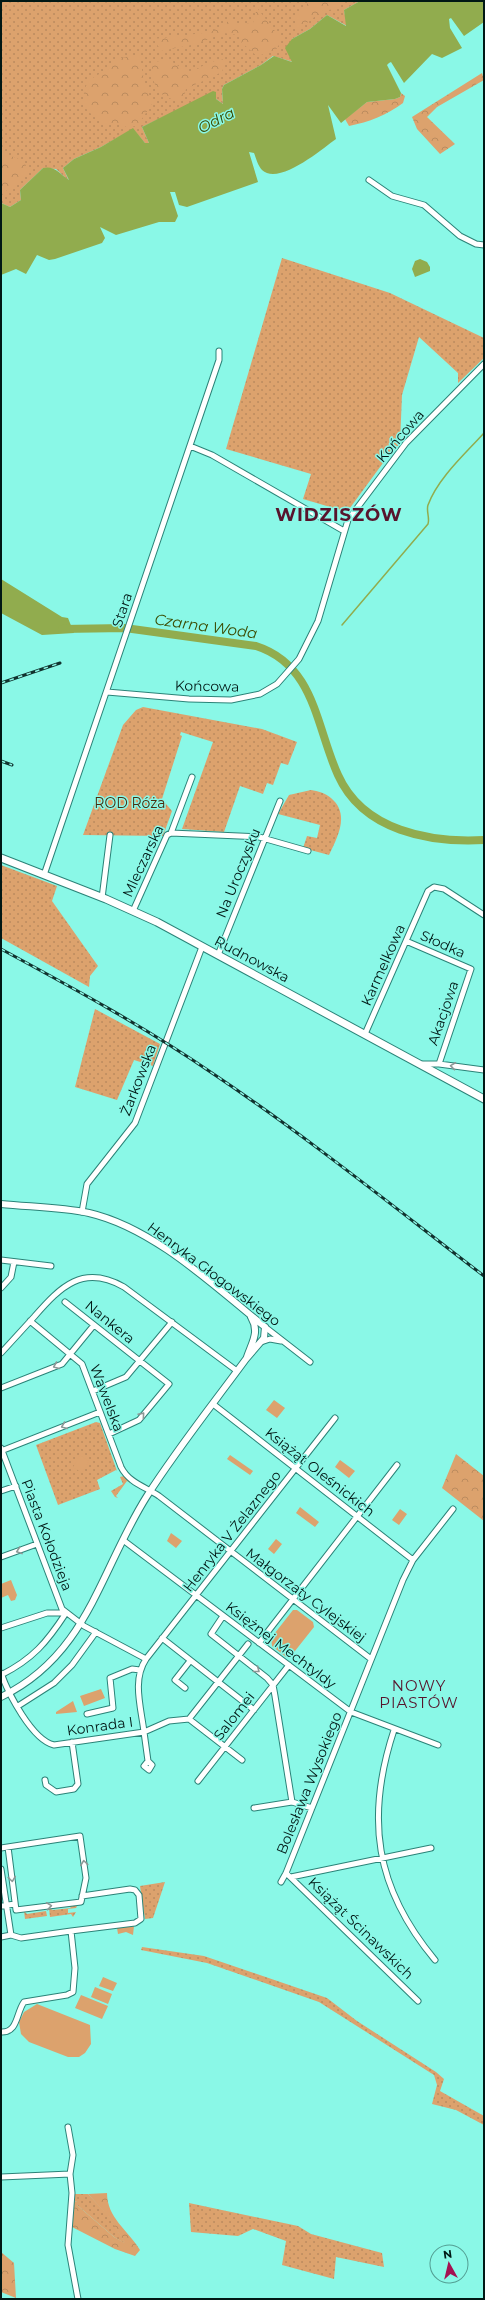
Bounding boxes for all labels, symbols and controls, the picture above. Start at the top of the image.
water label: Odra [194,103,238,137]
street label: Końcowa [372,406,428,466]
district label: WIDZISZÓW [275,504,403,526]
street label: Stara [108,590,136,630]
water label: Czarna Woda [153,609,259,643]
street label: Końcowa [175,676,239,696]
park label: ROD Róża [94,794,166,812]
street label: Mleczarska [118,822,168,900]
street label: Na Uroczysku [212,825,264,921]
street label: Karmelkowa [357,921,409,1009]
street label: Słodka [418,926,468,962]
street label: Rudnowska [211,932,293,986]
street label: Akacjowa [424,978,462,1048]
street label: Żarkowska [116,1042,160,1118]
one-way arrow [450,1062,457,1071]
street label: Henryka Głogowskiego [144,1218,284,1330]
street label: Nankera [81,1296,139,1348]
one-way arrow [52,1362,59,1370]
street label: Wawelska [86,1362,128,1434]
one-way arrow [138,1412,145,1420]
one-way arrow [61,1421,68,1429]
street label: Książąt Oleśnickich [261,1423,379,1521]
street label: Henryka V Żelaznego [179,1467,285,1595]
street label: Piasta Kołodzieja [17,1477,77,1593]
street label: Małgorzaty Cylejskiej [242,1544,370,1646]
one-way arrow [16,1546,23,1554]
street label: Księżnej Mechtyldy [222,1598,340,1693]
one-way arrow [252,1665,259,1672]
district label: NOWY PIASTÓW [379,1676,459,1712]
street label: Salomei [210,1688,258,1744]
street label: Bolesława Wysokiego [272,1709,346,1857]
street label: Konrada I [66,1712,134,1740]
one-way arrow [80,1860,89,1866]
street label: Książąt Ścinawskich [305,1873,417,1983]
one-way arrow [7,1875,16,1882]
one-way arrow [46,1902,52,1911]
north arrow [429,2244,469,2284]
text: N [442,2247,453,2262]

